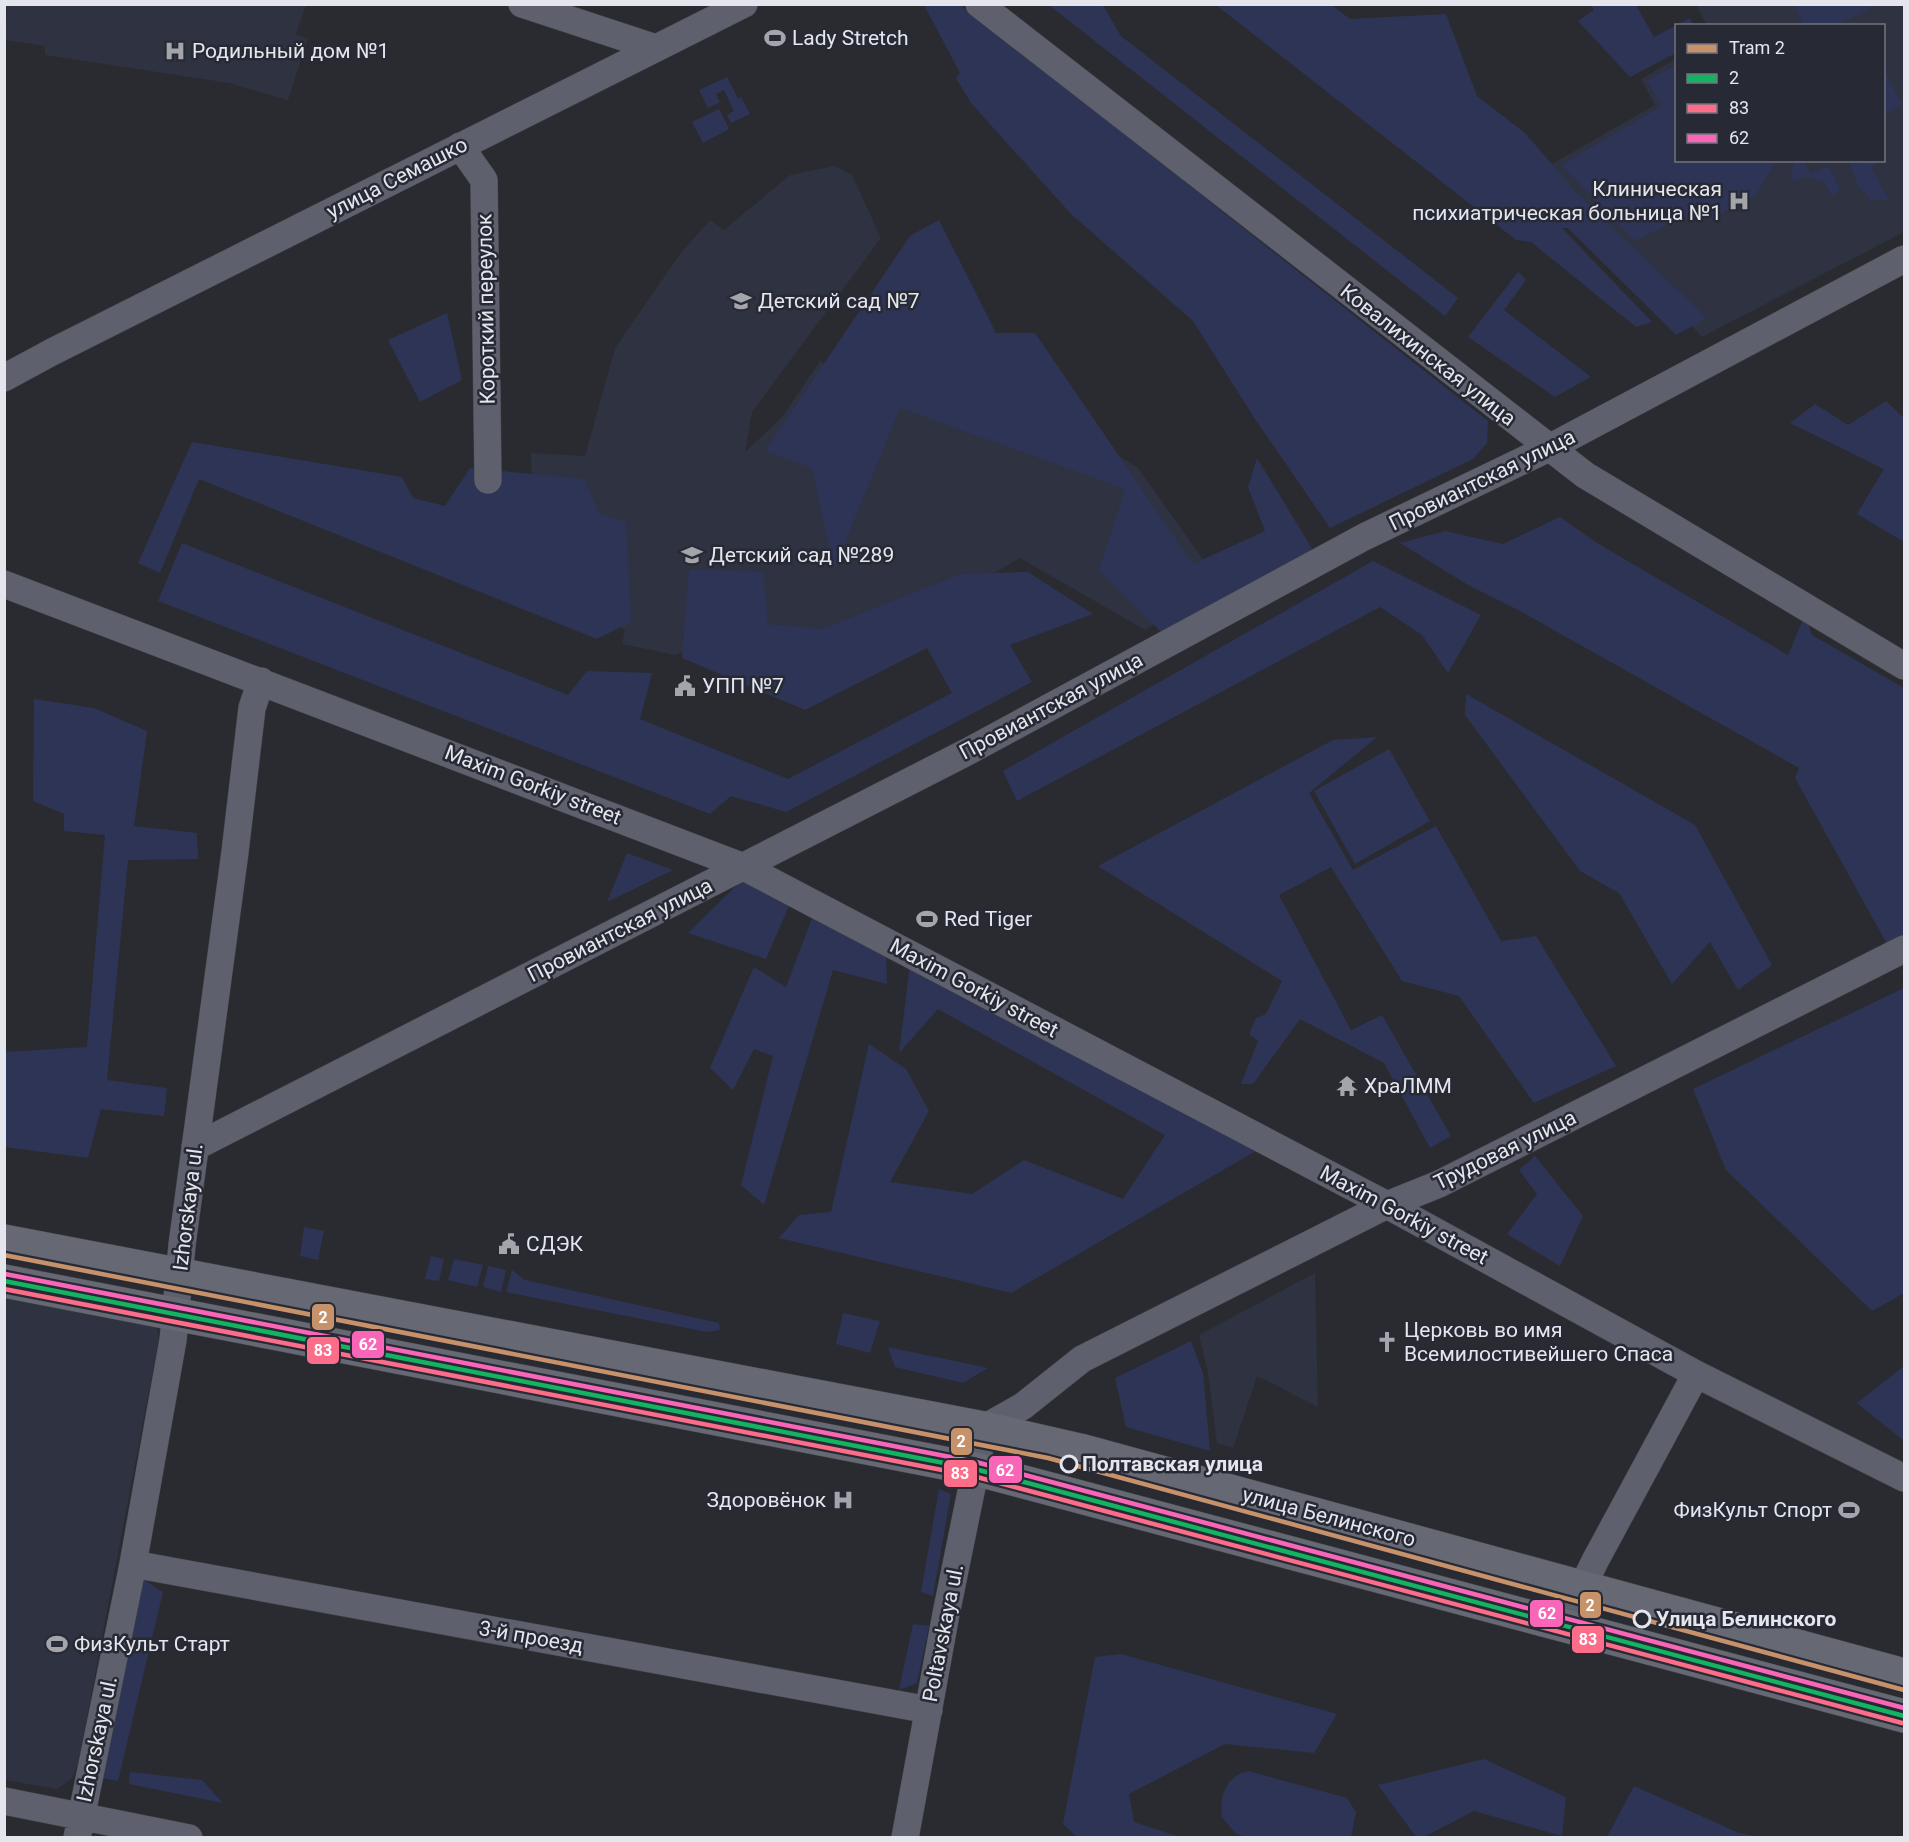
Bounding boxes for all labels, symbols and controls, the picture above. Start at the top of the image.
legend [1675,24,1885,162]
sports icon: Lady Stretch [763,26,787,50]
place label: Lady Stretch [792,26,909,50]
text: Tram 2 [1729,37,1785,58]
hospital icon: Родильный дом №1 [163,39,187,63]
place label: Родильный дом №1 [192,39,389,63]
text: 2 [1729,67,1739,88]
text: 83 [1729,97,1749,118]
text: 62 [1729,127,1749,148]
street label: улица Семашко [323,132,471,224]
place label: Клиническая психиатрическая больница №1 [1412,177,1722,225]
hospital icon: Клиническая психиатрическая больница №1 [1727,189,1751,213]
street label: Короткий переулок [472,213,500,405]
street label: Ковалихинская улица [1336,279,1520,431]
school or university icon: Детский сад №7 [729,289,753,313]
place label: Детский сад №7 [758,289,920,313]
street label: Провиантская улица [1385,425,1579,535]
school or university icon: Детский сад №289 [680,543,704,567]
place label: Детский сад №289 [709,543,894,567]
street label: Провиантская улица [955,648,1147,764]
public building icon: УПП №7 [673,674,697,698]
place label: УПП №7 [702,674,784,698]
street label: Maxim Gorkiy street [441,740,625,830]
street label: Провиантская улица [524,873,716,987]
sports icon: Red Tiger [915,907,939,931]
place label: Red Tiger [944,907,1032,931]
street label: Maxim Gorkiy street [886,934,1062,1043]
temple icon: ХраЛММ [1335,1074,1359,1098]
place label: ХраЛММ [1364,1074,1452,1098]
street label: Трудовая улица [1430,1105,1580,1195]
street label: Izhorskaya ul. [168,1142,208,1272]
street label: Maxim Gorkiy street [1316,1161,1492,1270]
public building icon: СДЭК [497,1232,521,1256]
place label: СДЭК [526,1232,584,1256]
line badge: 2 [311,1303,335,1331]
text: 2 [318,1308,328,1327]
place label: Церковь во имя Всемилостивейшего Спаса [1404,1318,1673,1366]
line badge: 62 [351,1330,385,1359]
church icon: Церковь во имя Всемилостивейшего Спаса [1375,1330,1399,1354]
text: 62 [359,1335,377,1354]
line badge: 83 [306,1336,340,1365]
text: 83 [314,1341,332,1360]
line badge: 2 [950,1427,973,1456]
text: 2 [956,1432,966,1451]
place label: Полтавская улица [1082,1452,1263,1476]
line badge: 62 [988,1455,1023,1484]
marker: Полтавская улица [1060,1455,1078,1473]
line badge: 83 [943,1459,978,1488]
text: 62 [996,1461,1014,1480]
text: 83 [951,1464,969,1483]
street label: улица Белинского [1240,1482,1418,1552]
place label: Здоровёнок [707,1488,827,1512]
hospital icon: Здоровёнок [831,1488,855,1512]
place label: ФизКульт Спорт [1673,1498,1832,1522]
sports icon: ФизКульт Спорт [1837,1498,1861,1522]
street label: Poltavskaya ul. [918,1562,968,1704]
line badge: 2 [1579,1591,1602,1619]
text: 2 [1585,1596,1595,1615]
line badge: 62 [1529,1599,1564,1628]
text: 62 [1538,1604,1556,1623]
place label: Улица Белинского [1656,1607,1837,1631]
marker: Улица Белинского [1633,1610,1651,1628]
street label: 3-й проезд [477,1616,585,1658]
line badge: 83 [1571,1625,1605,1654]
text: 83 [1579,1630,1597,1649]
sports icon: ФизКульт Старт [45,1632,69,1656]
place label: ФизКульт Старт [74,1632,230,1656]
street label: Izhorskaya ul. [72,1674,122,1804]

